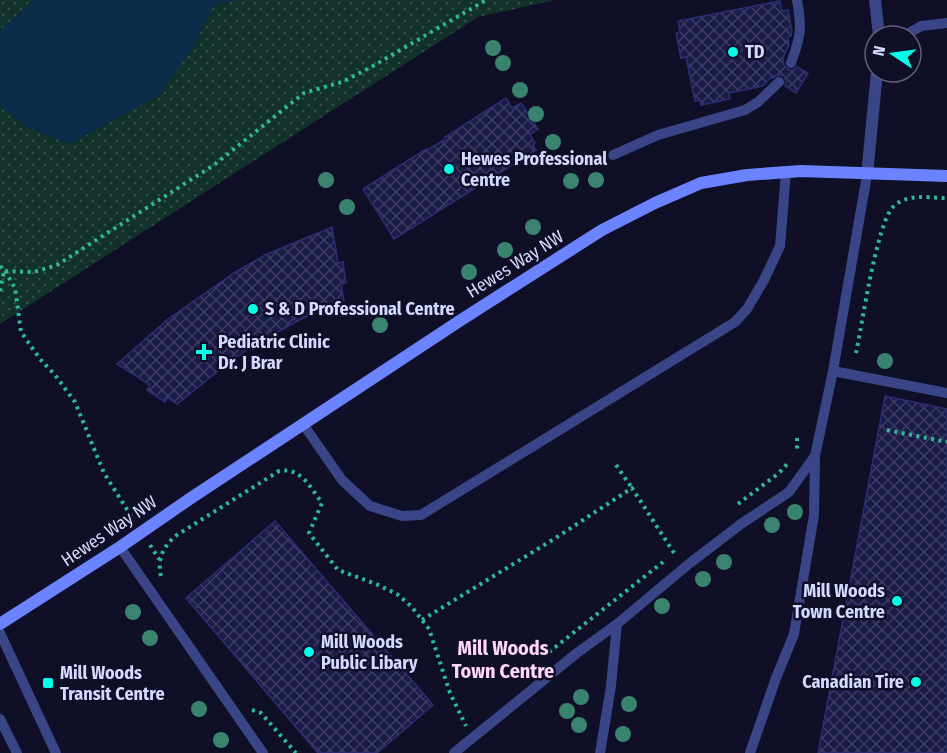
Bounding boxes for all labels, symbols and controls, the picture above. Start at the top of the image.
north arrow [863,24,923,84]
place label: TD [745,41,765,63]
text: N [869,44,889,58]
marker: TD [726,45,740,59]
place label: Hewes Professional Centre [461,148,607,191]
marker: Hewes Professional Centre [442,162,456,176]
street label: Hewes Way NW [462,225,568,303]
place label: S & D Professional Centre [265,298,455,320]
marker: S & D Professional Centre [246,302,260,316]
place label: Pediatric Clinic Dr. J Brar [218,331,330,374]
marker: Pediatric Clinic Dr. J Brar [195,343,213,361]
street label: Hewes Way NW [57,491,161,571]
place label: Mill Woods Town Centre [793,580,885,623]
marker: Mill Woods Town Centre [890,594,904,608]
place label: Mill Woods Public Libary [321,631,418,674]
district label: Mill Woods Town Centre [452,636,554,683]
marker: Mill Woods Public Libary [302,645,316,659]
place label: Mill Woods Transit Centre [60,662,165,705]
place label: Canadian Tire [802,671,904,693]
marker: Canadian Tire [909,675,923,689]
marker: Mill Woods Transit Centre [41,676,55,690]

